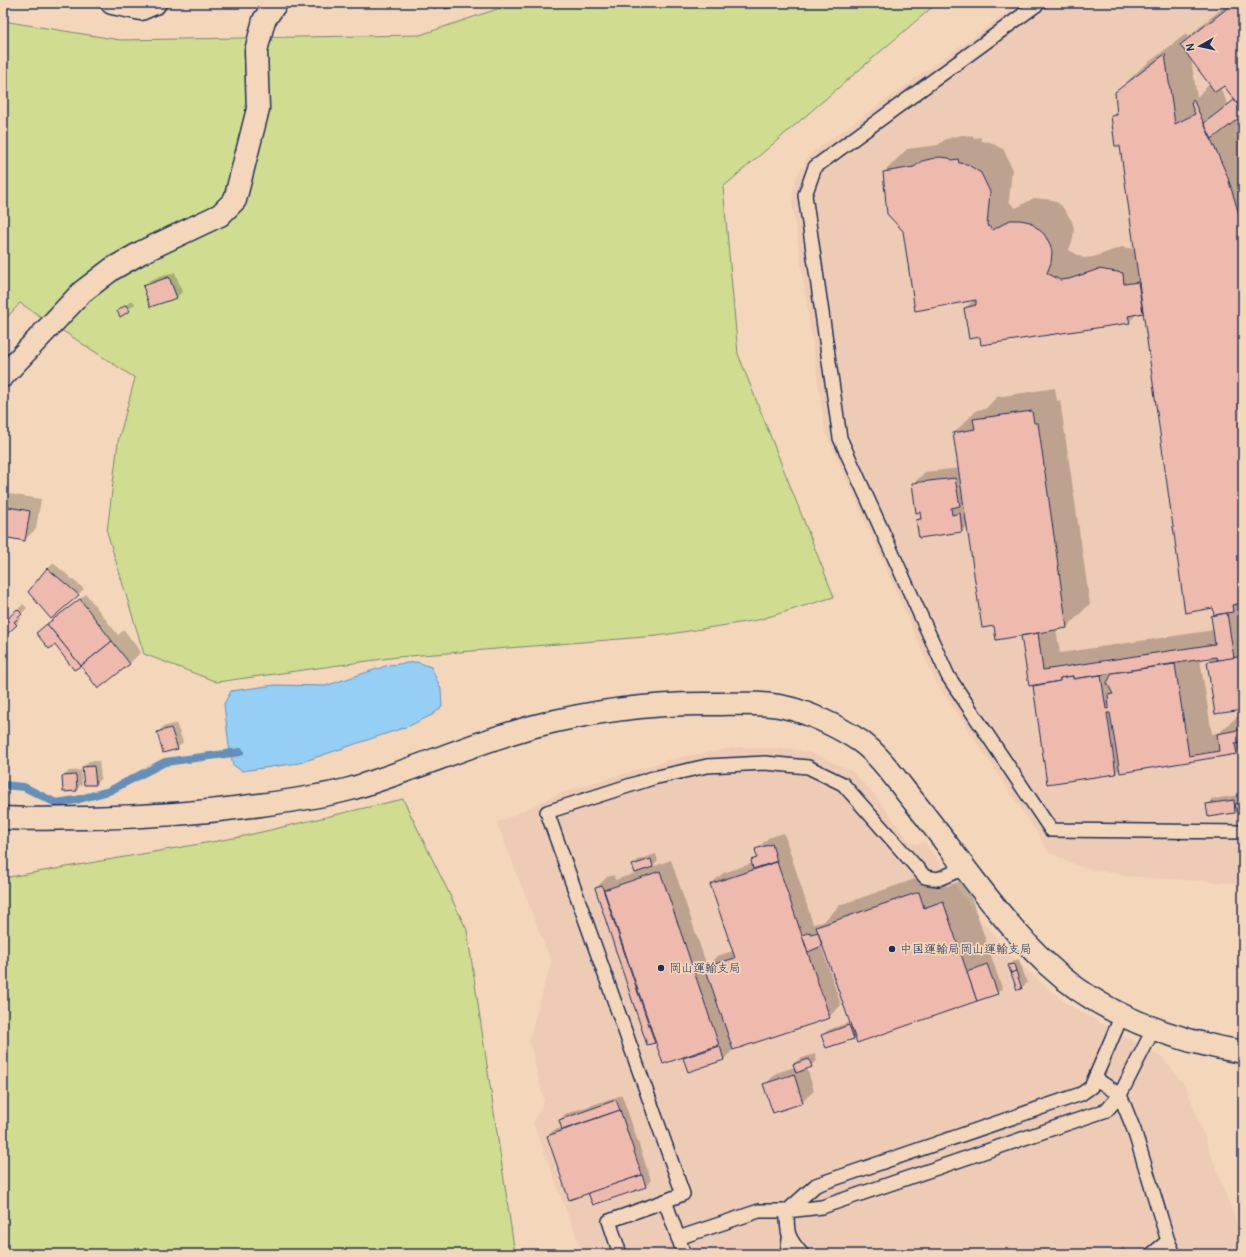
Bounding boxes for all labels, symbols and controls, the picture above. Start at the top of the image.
north arrow [1180,26,1220,66]
text: N [1184,42,1198,52]
place label: 中国運輸局岡山運輸支局 [900,942,1032,957]
marker: 中国運輸局岡山運輸支局 [887,944,897,954]
place label: 岡山運輸支局 [669,961,741,976]
marker: 岡山運輸支局 [656,963,666,973]

